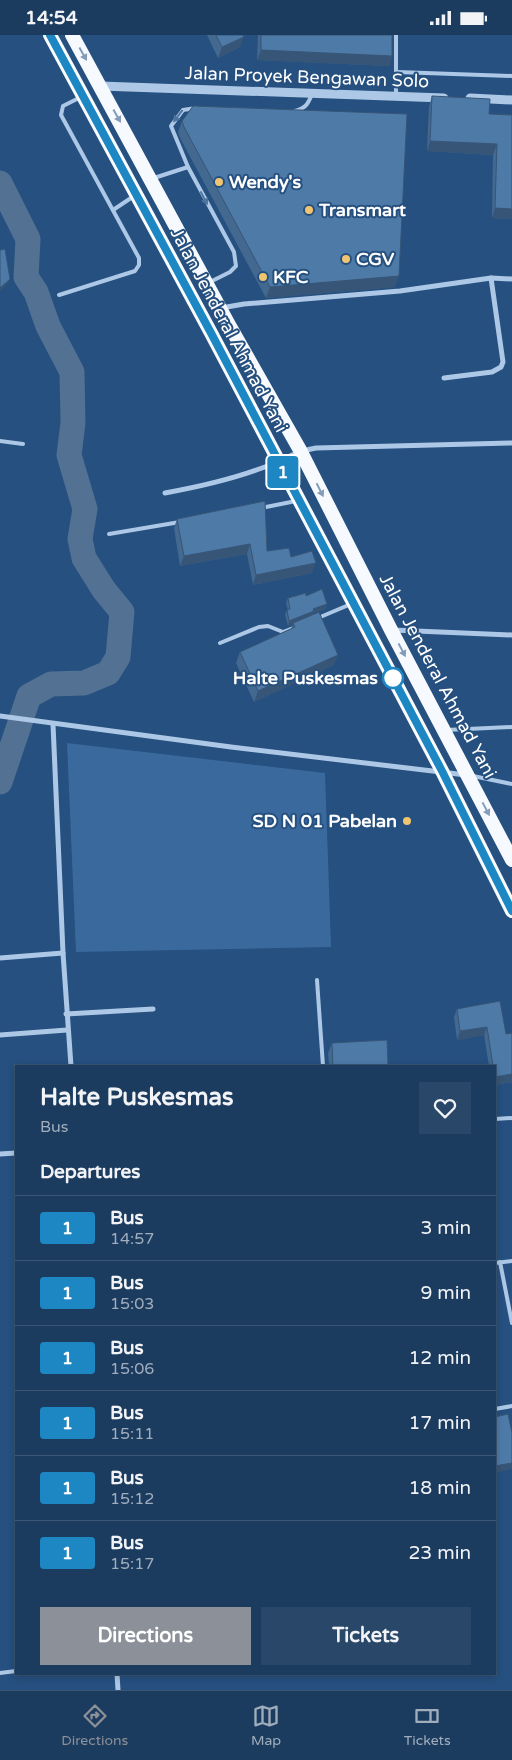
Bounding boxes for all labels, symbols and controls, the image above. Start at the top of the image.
text: 14:54 [25,7,78,29]
one-way arrow [79,47,87,62]
street label: Jalan Proyek Bengawan Solo [184,62,430,92]
one-way arrow [113,109,121,124]
one-way arrow [172,110,183,123]
place label: Wendy's [229,171,302,193]
marker: Wendy's [213,176,225,188]
one-way arrow [200,191,209,204]
place label: Transmart [318,199,406,221]
marker: Transmart [303,204,315,216]
street label: Jalan Jenderal Ahmad Yani [166,224,292,436]
place label: CGV [356,248,395,270]
marker: CGV [340,253,352,265]
place label: KFC [273,266,309,288]
marker: KFC [257,271,269,283]
line badge: 1 [267,456,299,488]
text: 1 [277,461,289,483]
one-way arrow [316,483,324,497]
street label: Jalan Jenderal Ahmad Yani [375,570,501,782]
one-way arrow [398,643,406,657]
place label: Halte Puskesmas [233,667,378,689]
marker: Halte Puskesmas [382,667,404,689]
one-way arrow [482,802,490,816]
place label: SD N 01 Pabelan [252,810,397,832]
marker: SD N 01 Pabelan [401,815,413,827]
button: heart [419,1082,471,1134]
text: Halte Puskesmas [40,1083,234,1112]
text: Bus [40,1117,68,1137]
text: Departures [40,1161,140,1183]
text: Bus [110,1207,144,1229]
text: 1 [62,1217,73,1239]
text: 3 min [420,1217,471,1239]
text: 14:57 [110,1229,154,1249]
text: Bus [110,1272,144,1294]
text: 1 [62,1282,73,1304]
text: 9 min [420,1282,471,1304]
text: 15:03 [110,1294,154,1314]
text: Bus [110,1337,144,1359]
text: 1 [62,1347,73,1369]
text: 12 min [408,1347,471,1369]
text: 15:06 [110,1359,154,1379]
text: Bus [110,1402,144,1424]
text: 1 [62,1412,73,1434]
text: 17 min [408,1412,471,1434]
text: 15:11 [110,1424,154,1444]
text: Bus [110,1467,144,1489]
text: 1 [62,1477,73,1499]
text: 18 min [408,1477,471,1499]
text: 15:12 [110,1489,154,1509]
text: Bus [110,1532,144,1554]
text: 1 [62,1542,73,1564]
text: 23 min [408,1542,471,1564]
text: 15:17 [110,1554,154,1574]
button: Directions [40,1607,251,1665]
button: Tickets [261,1607,471,1665]
tab: Directions [61,1702,128,1749]
tab: Map [251,1702,281,1749]
tab: Tickets [404,1702,451,1749]

